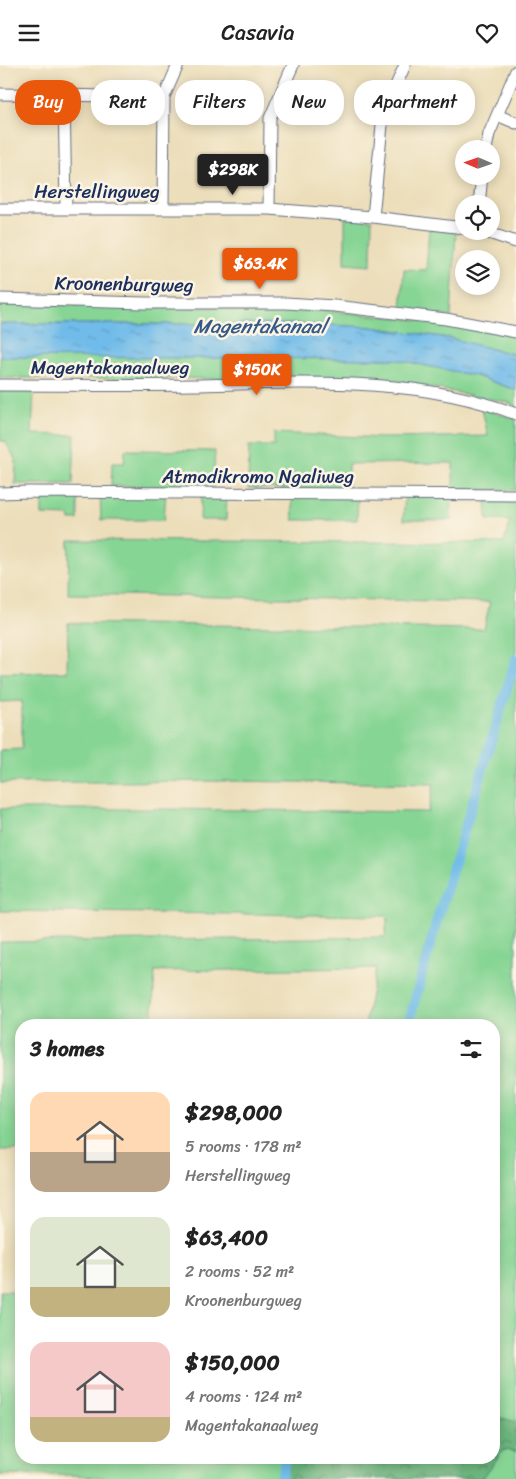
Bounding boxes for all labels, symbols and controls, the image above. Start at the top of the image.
text: Casavia [221,13,295,52]
icon: menu [15,19,43,47]
icon: heart [473,19,501,47]
chip: Buy [15,80,81,125]
chip: Rent [91,80,165,125]
chip: Filters [175,80,264,125]
chip: New [274,80,344,125]
chip: Apartment [354,80,475,125]
north arrow [455,140,500,185]
map controls [455,140,500,295]
pin: $298K [198,153,268,196]
text: $298K [208,155,258,184]
street label: Herstellingweg [34,175,160,208]
button: locate [455,195,500,240]
pin: $63.4K [219,247,301,290]
text: $63.4K [233,249,287,278]
button: layers [455,250,500,295]
street label: Kroonenburgweg [54,266,194,302]
water label: Magentakanaal [194,309,331,344]
street label: Magentakanaalweg [31,351,190,384]
pin: $150K [222,353,292,396]
text: $150K [233,355,281,384]
street label: Atmodikromo Ngaliweg [161,460,354,493]
text: 3 homes [30,1030,104,1068]
icon: filters [457,1035,485,1063]
text: $298,000 [185,1094,282,1132]
icon: home [70,1112,130,1172]
text: 5 rooms · 178 m² [185,1132,302,1161]
text: Herstellingweg [185,1161,291,1190]
text: $63,400 [185,1219,268,1257]
icon: home [70,1237,130,1297]
text: 2 rooms · 52 m² [185,1257,294,1286]
text: Kroonenburgweg [185,1286,302,1315]
text: $150,000 [185,1344,280,1382]
icon: home [70,1362,130,1422]
text: 4 rooms · 124 m² [185,1382,302,1411]
text: Magentakanaalweg [185,1411,319,1440]

